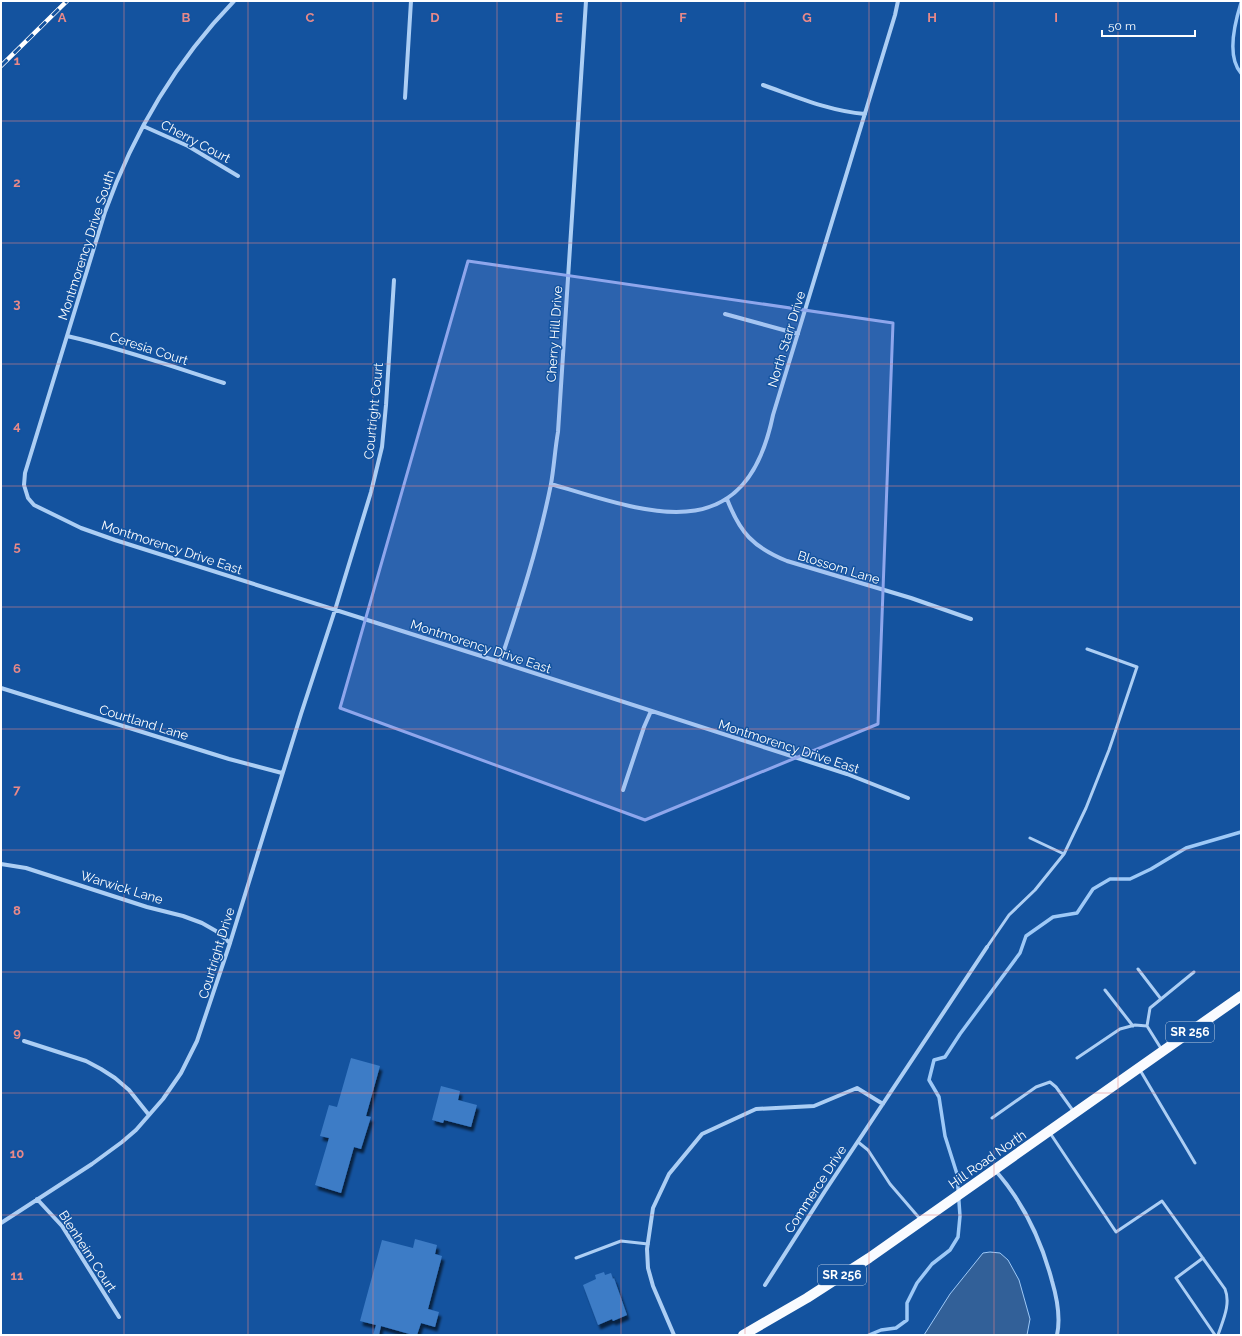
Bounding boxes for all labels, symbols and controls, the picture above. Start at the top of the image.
text: A [58,10,67,25]
text: B [182,10,191,25]
text: C [306,10,315,25]
text: D [430,10,440,25]
text: E [555,10,563,25]
text: F [679,10,687,25]
text: G [802,10,812,25]
text: H [927,10,937,25]
text: I [1054,10,1058,25]
scale bar [1102,12,1195,38]
text: 50 m [1108,19,1136,33]
text: 1 [14,53,21,68]
street label: Cherry Court [158,117,234,166]
street label: Montmorency Drive South [55,168,118,322]
text: 2 [13,175,21,190]
street label: Cherry Hill Drive [544,285,565,383]
street label: North Starr Drive [765,289,808,389]
text: 3 [13,296,21,311]
street label: Ceresia Court [108,329,190,368]
street label: Courtright Court [361,361,386,460]
text: 4 [13,418,21,433]
street label: Montmorency Drive East [100,518,245,578]
text: 5 [13,539,21,554]
street label: Blossom Lane [796,548,882,587]
street label: Montmorency Drive East [409,617,554,677]
text: 6 [13,661,21,676]
street label: Courtland Lane [97,702,191,743]
street label: Montmorency Drive East [717,717,862,777]
text: 7 [13,782,21,797]
street label: Warwick Lane [79,868,165,907]
text: 8 [13,903,21,918]
street label: Courtright Drive [195,905,238,1001]
road number: SR 256 [1166,1022,1214,1042]
text: 9 [13,1025,21,1040]
street label: Hill Road North [946,1127,1029,1192]
street label: Commerce Drive [781,1142,850,1236]
text: 10 [10,1146,24,1161]
street label: Blenheim Court [56,1208,120,1295]
road number: SR 256 [818,1265,866,1285]
text: 11 [11,1268,24,1283]

